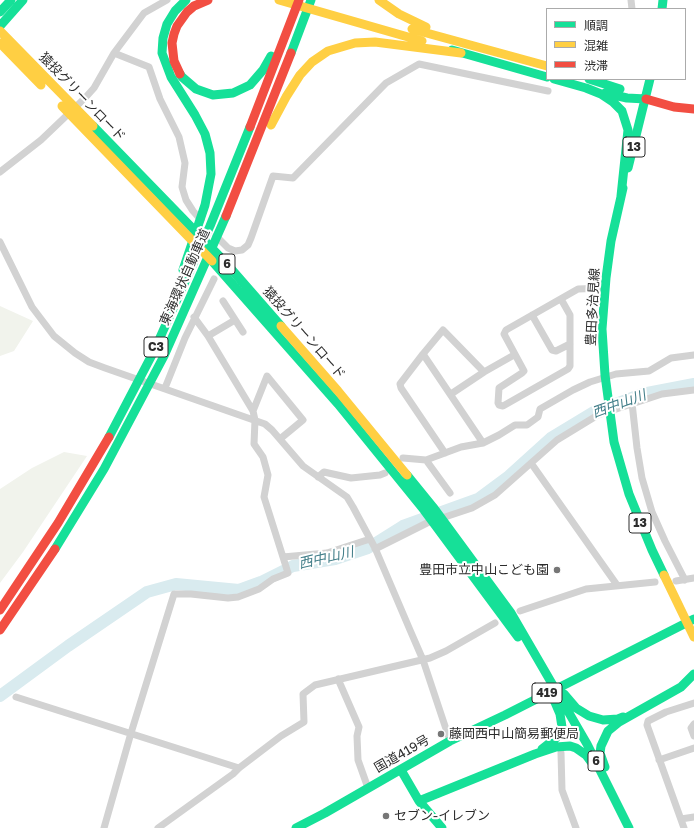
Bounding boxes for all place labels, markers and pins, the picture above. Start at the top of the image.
place label: 豊田市立中山こども園 [419,562,549,578]
marker: 豊田市立中山こども園 [552,565,562,575]
place label: 藤岡西中山簡易郵便局 [449,726,579,742]
marker: 藤岡西中山簡易郵便局 [436,729,446,739]
place label: セブン-イレブン [394,808,490,824]
marker: セブン-イレブン [381,811,391,821]

